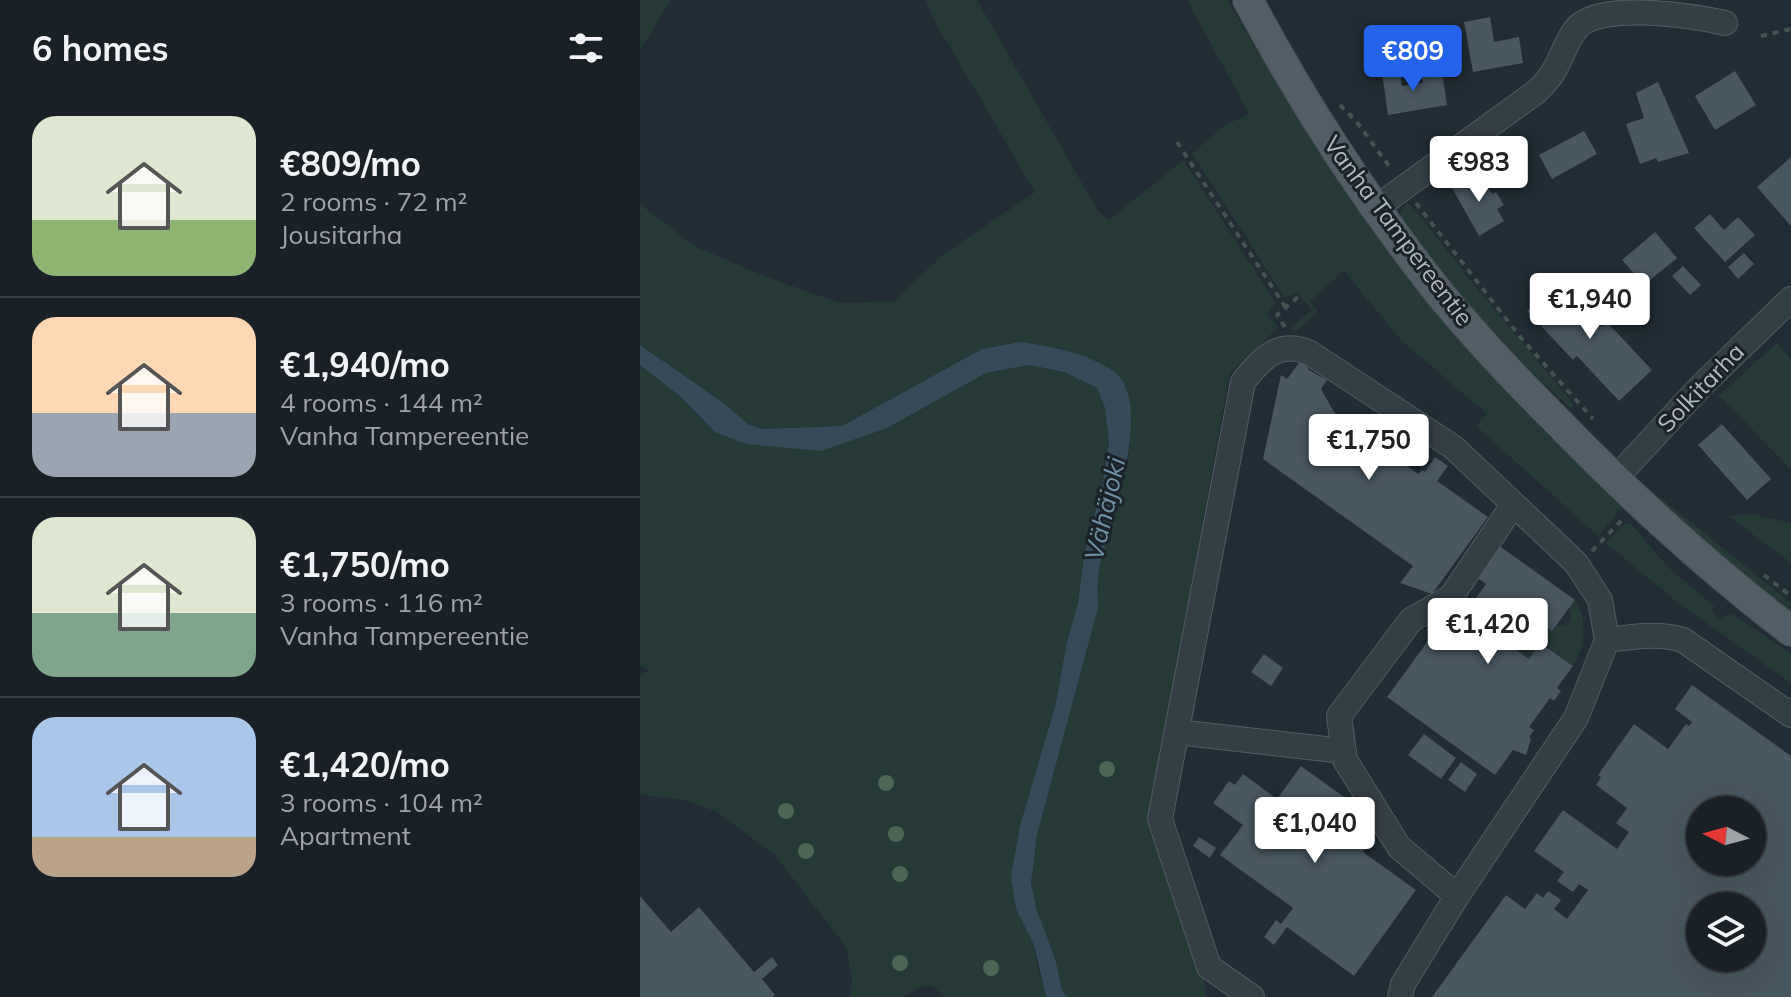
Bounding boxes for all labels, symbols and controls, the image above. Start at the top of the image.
pin: €809 [1366,25,1460,93]
icon: filters [564,26,608,70]
text: 6 homes [32,27,169,70]
text: €809 [1382,34,1444,67]
street label: Vanha Tampereentie [1318,130,1480,331]
pin: €983 [1432,136,1526,204]
text: €809/mo [280,142,421,185]
text: €983 [1448,145,1510,178]
icon: home [96,148,192,244]
text: 2 rooms · 72 m² [280,185,467,218]
text: Jousitarha [280,218,402,251]
pin: €1,940 [1525,273,1655,341]
text: €1,940 [1548,282,1632,315]
street label: Solkitarha [1650,336,1750,438]
text: €1,940/mo [280,343,450,386]
icon: home [96,349,192,445]
text: 4 rooms · 144 m² [280,386,483,419]
pin: €1,750 [1304,414,1434,482]
text: Vanha Tampereentie [280,419,529,452]
text: €1,750 [1327,423,1411,456]
water label: Vähäjoki [1077,453,1133,564]
text: €1,750/mo [280,543,450,586]
icon: home [96,549,192,645]
text: 3 rooms · 116 m² [280,586,483,619]
pin: €1,420 [1423,598,1553,666]
text: €1,420 [1446,607,1530,640]
text: Vanha Tampereentie [280,619,529,652]
text: €1,420/mo [280,743,450,786]
icon: home [96,749,192,845]
text: 3 rooms · 104 m² [280,786,483,819]
north arrow [1686,796,1766,876]
map controls [1686,796,1766,972]
pin: €1,040 [1250,797,1380,865]
text: €1,040 [1273,806,1357,839]
text: Apartment [280,819,411,852]
button: layers [1686,892,1766,972]

